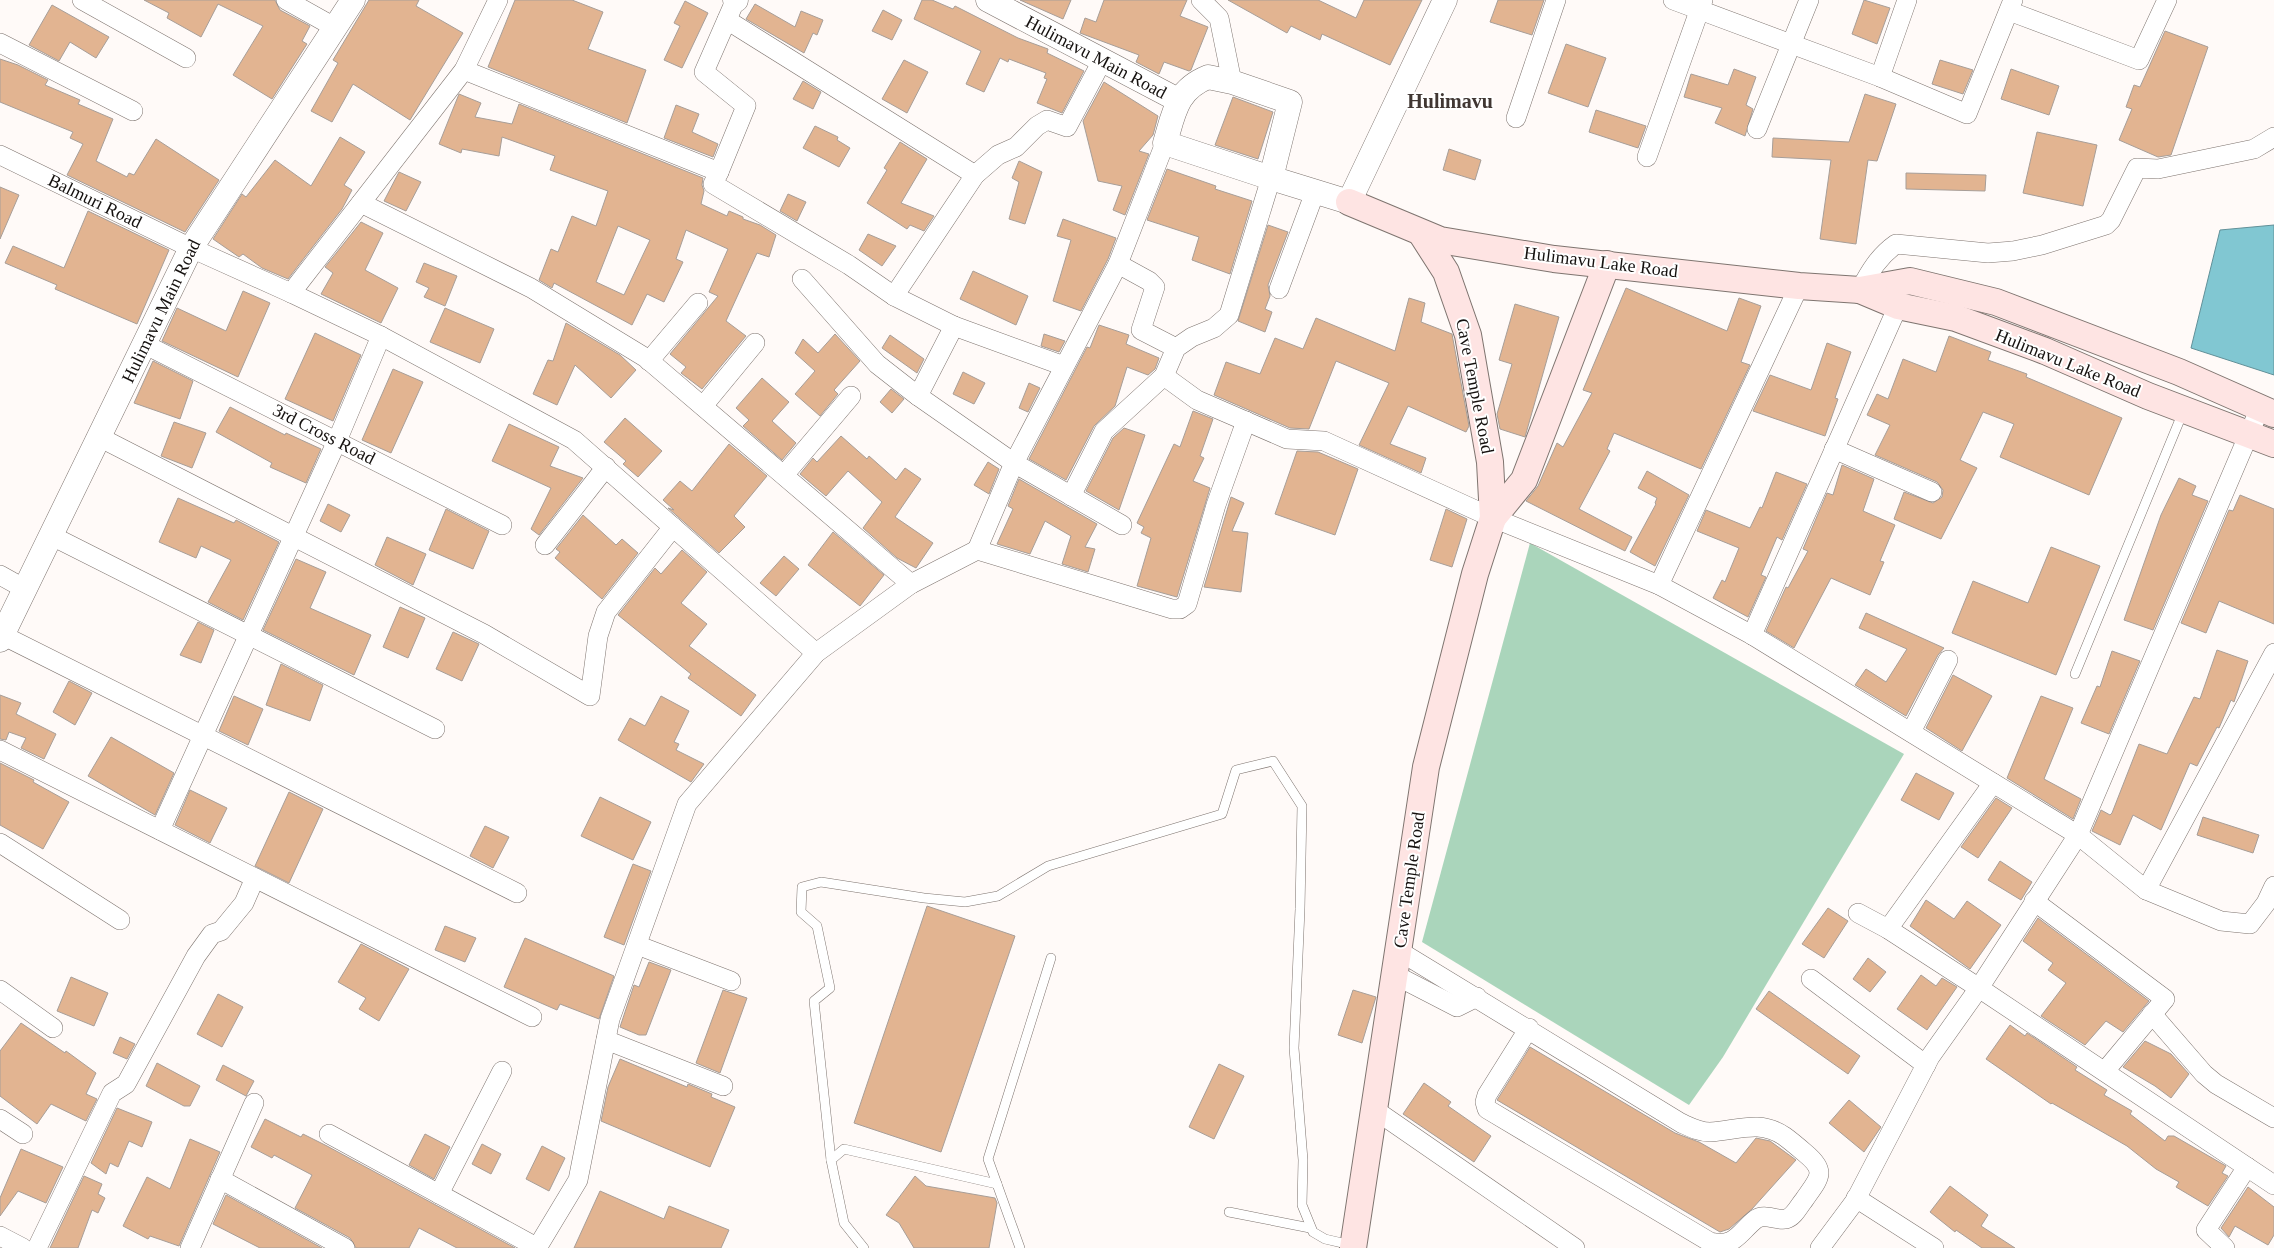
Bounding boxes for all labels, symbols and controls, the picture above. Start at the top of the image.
street label: Hulimavu Main Road [1022,11,1170,103]
district label: Hulimavu [1407,90,1493,112]
street label: Balmuri Road [45,170,145,232]
street label: Hulimavu Main Road [118,236,204,386]
street label: Hulimavu Lake Road [1523,243,1679,281]
street label: Cave Temple Road [1452,317,1498,455]
street label: Hulimavu Lake Road [1992,325,2144,401]
street label: 3rd Cross Road [270,400,378,468]
street label: Cave Temple Road [1390,811,1428,949]

